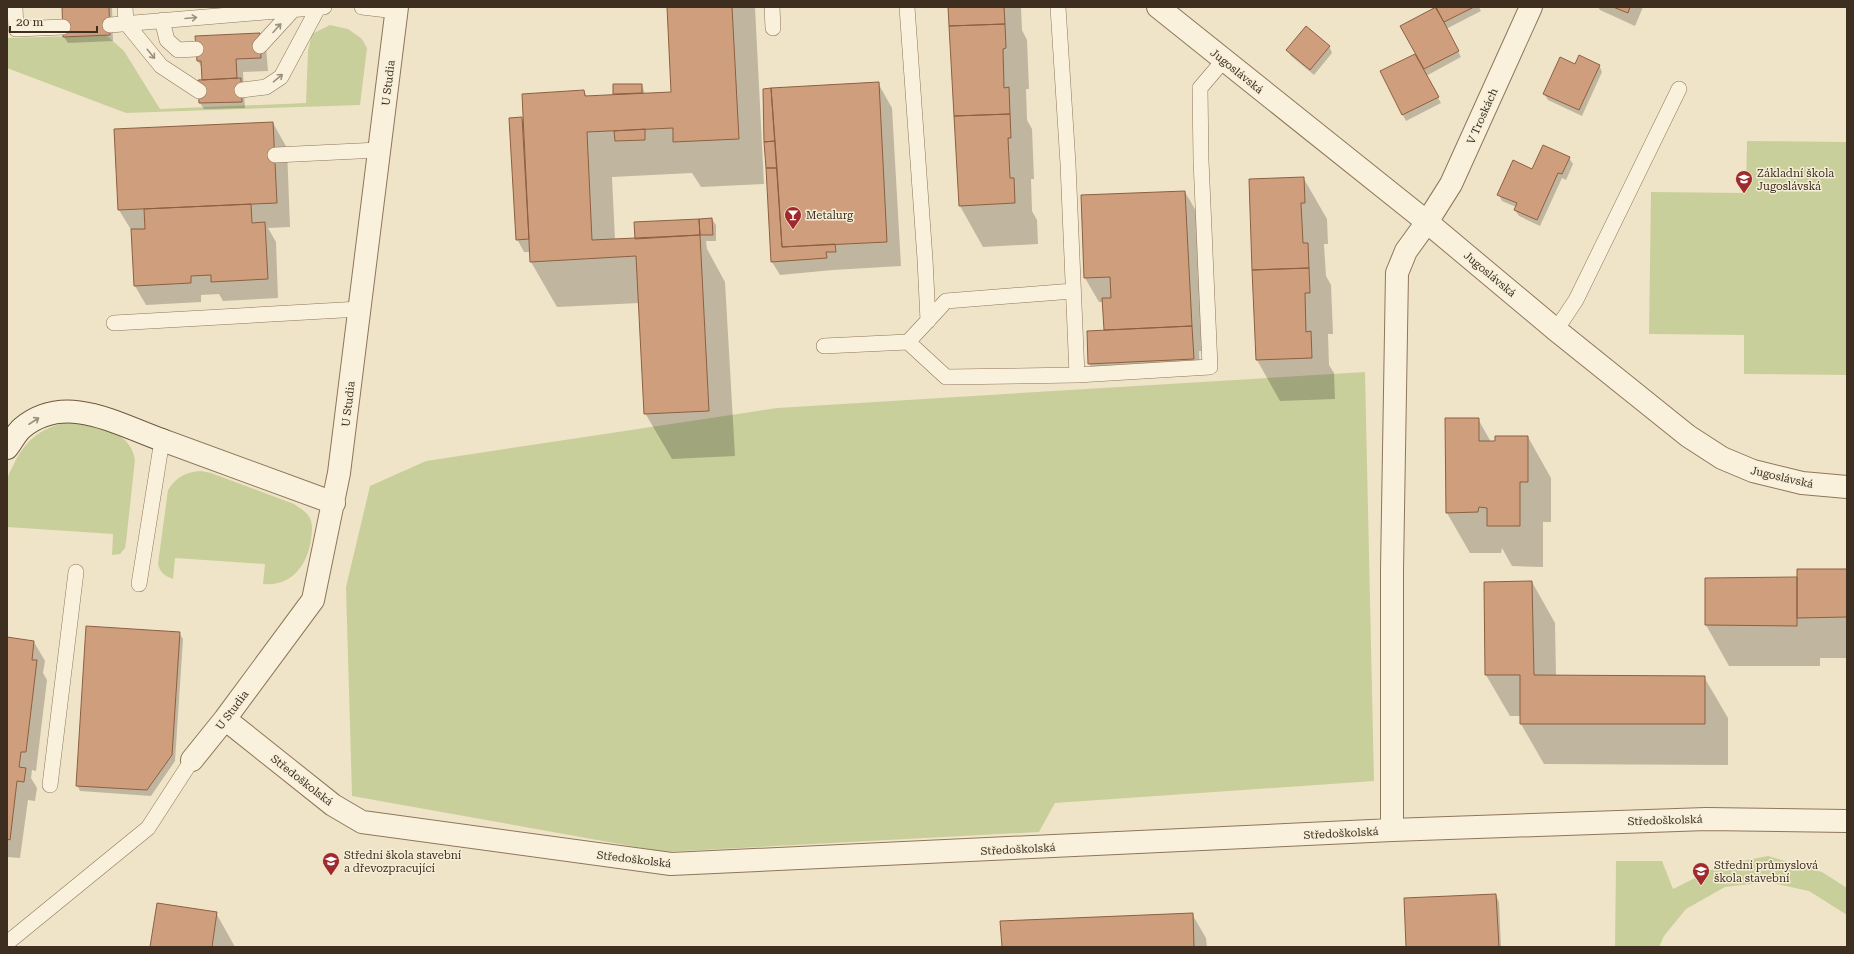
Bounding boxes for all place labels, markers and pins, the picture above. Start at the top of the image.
place label: Základní škola Jugoslávská [1757,167,1834,193]
school or university icon: Základní škola Jugoslávská [1734,169,1754,194]
bar icon: Metalurg [783,205,803,230]
place label: Metalurg [806,209,854,222]
place label: Střední škola stavební a dřevozpracující [344,849,462,875]
school or university icon: Střední škola stavební a dřevozpracující [321,851,341,876]
place label: Střední průmyslová škola stavební [1714,859,1818,885]
school or university icon: Střední průmyslová škola stavební [1691,861,1711,886]

